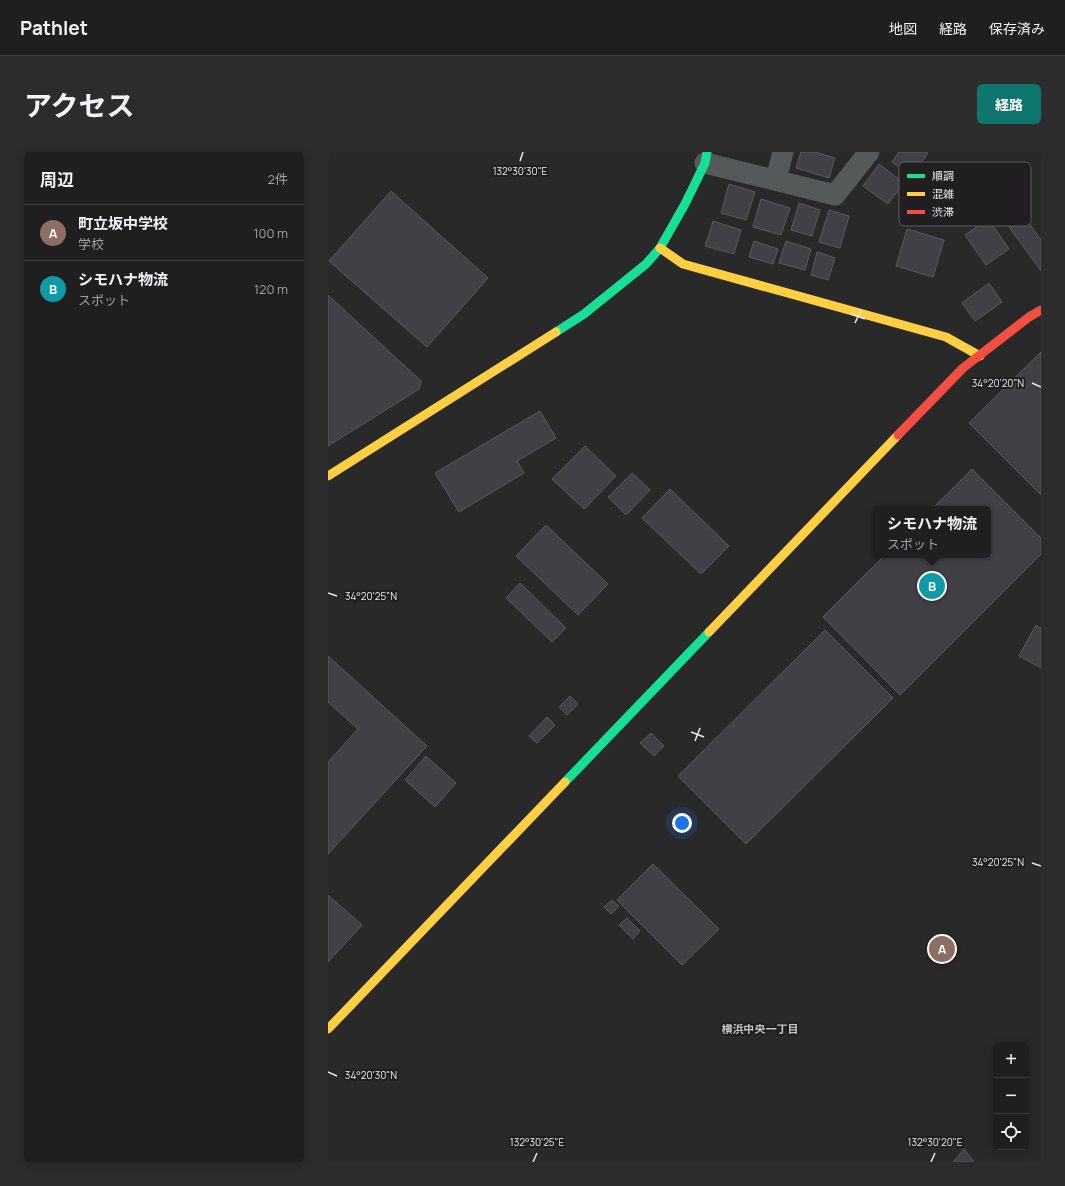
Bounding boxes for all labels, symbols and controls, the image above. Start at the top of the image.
text: Pathlet [20,15,88,41]
text: 地図 [889,19,917,38]
text: 経路 [939,19,967,38]
text: 保存済み [989,19,1045,38]
button: 経路 [977,84,1041,124]
text: アクセス [24,86,135,124]
legend [899,162,1031,226]
text: 132°30'30"E [493,164,548,178]
text: 周辺 [40,168,74,191]
text: 順調 [932,168,954,183]
text: 2件 [268,170,288,188]
text: 混雑 [932,186,954,201]
text: 渋滞 [932,204,954,219]
text: 町立坂中学校 [78,213,168,234]
text: A [49,224,57,242]
text: 100 m [253,224,288,242]
text: 学校 [78,235,104,253]
text: シモハナ物流 [78,269,168,290]
text: B [49,280,57,298]
text: 120 m [254,280,288,298]
text: スポット [78,291,130,309]
text: 34°20'20"N [972,376,1024,390]
popup [873,506,991,558]
text: シモハナ物流 [887,513,977,534]
text: スポット [887,535,939,553]
pin: B [919,571,945,601]
text: 34°20'25"N [345,589,397,603]
your location [672,813,692,833]
text: 34°20'25"N [972,855,1024,869]
pin: A [929,934,955,964]
district label: 横浜中央一丁目 [722,1021,799,1036]
map controls [993,1042,1029,1150]
button: + [993,1042,1029,1078]
text: 34°20'30"N [345,1068,397,1082]
button: − [993,1078,1029,1114]
button: locate [993,1114,1029,1150]
text: 132°30'25"E [510,1135,565,1149]
text: 132°30'20"E [908,1135,963,1149]

